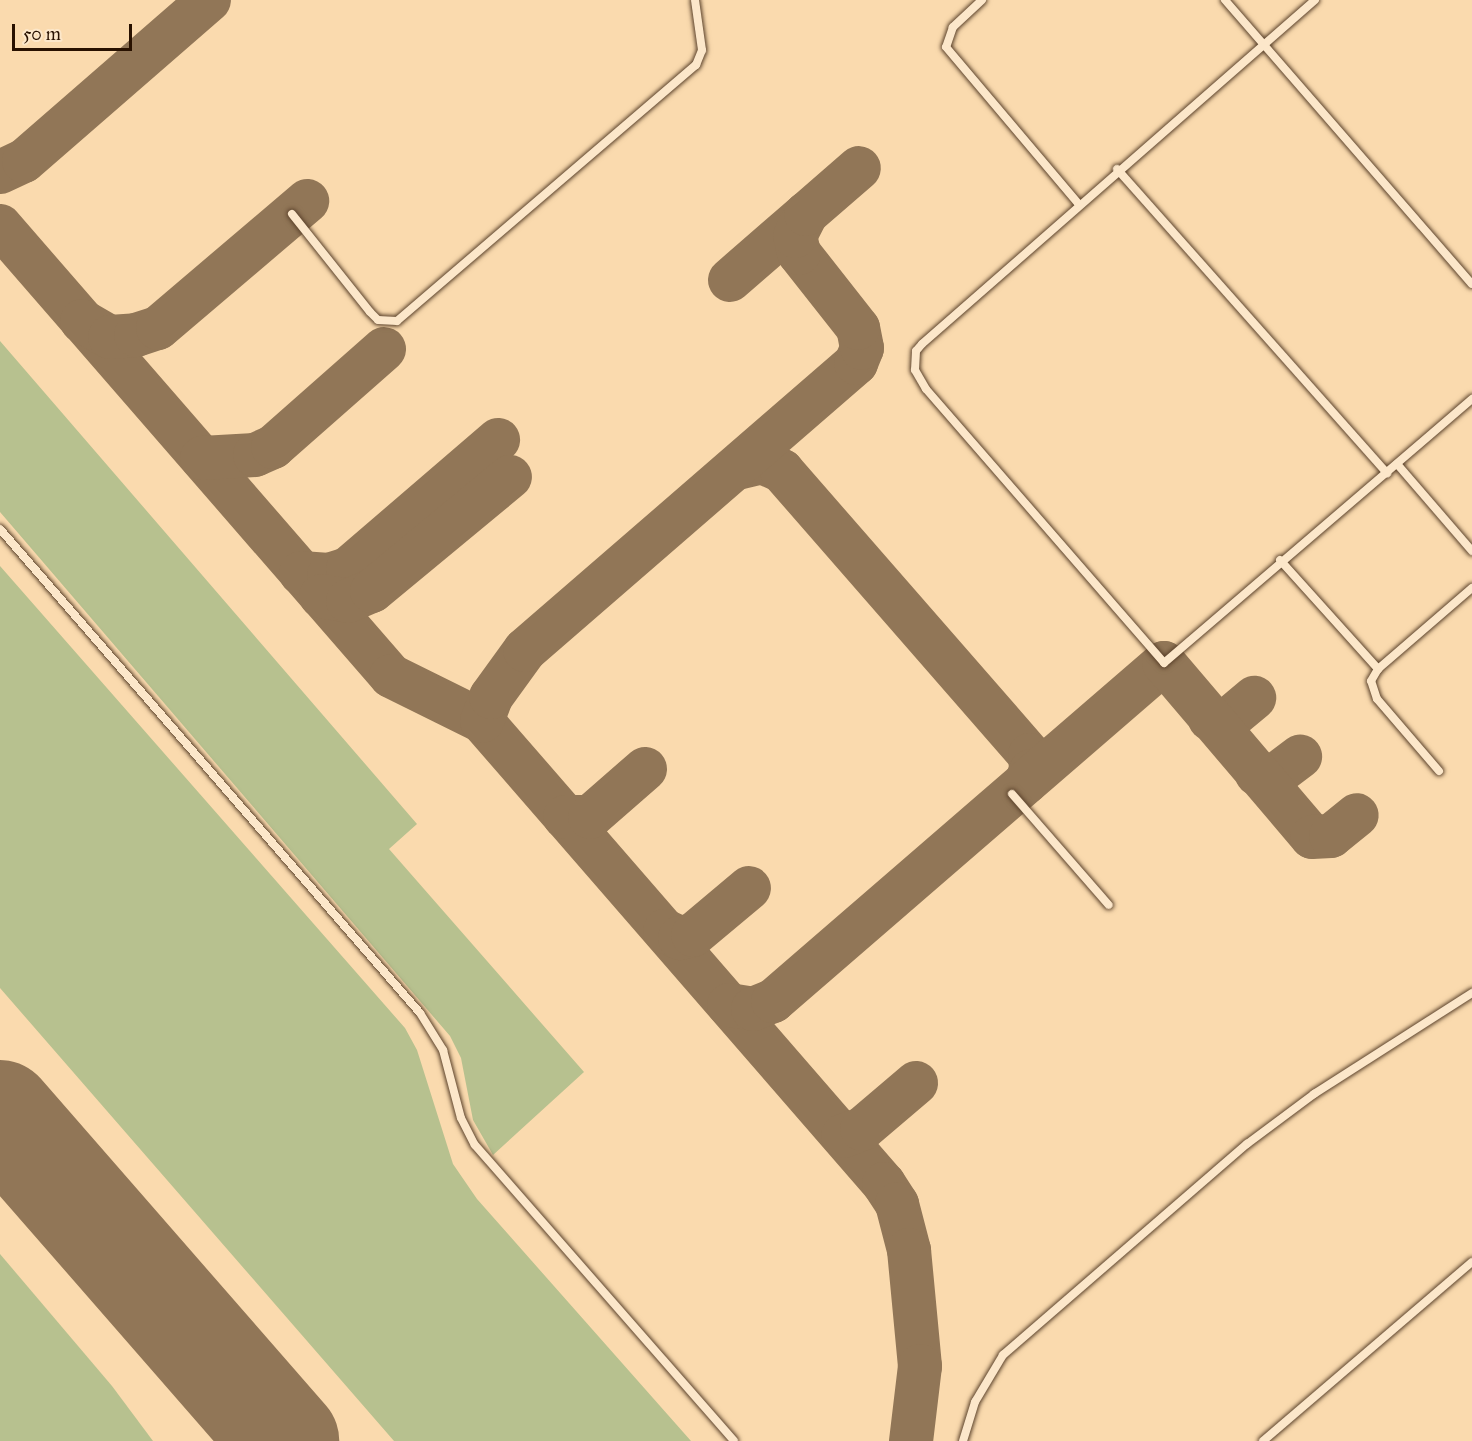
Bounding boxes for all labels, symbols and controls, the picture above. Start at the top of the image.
scale bar [15,12,135,50]
text: 50 m [23,23,61,45]

